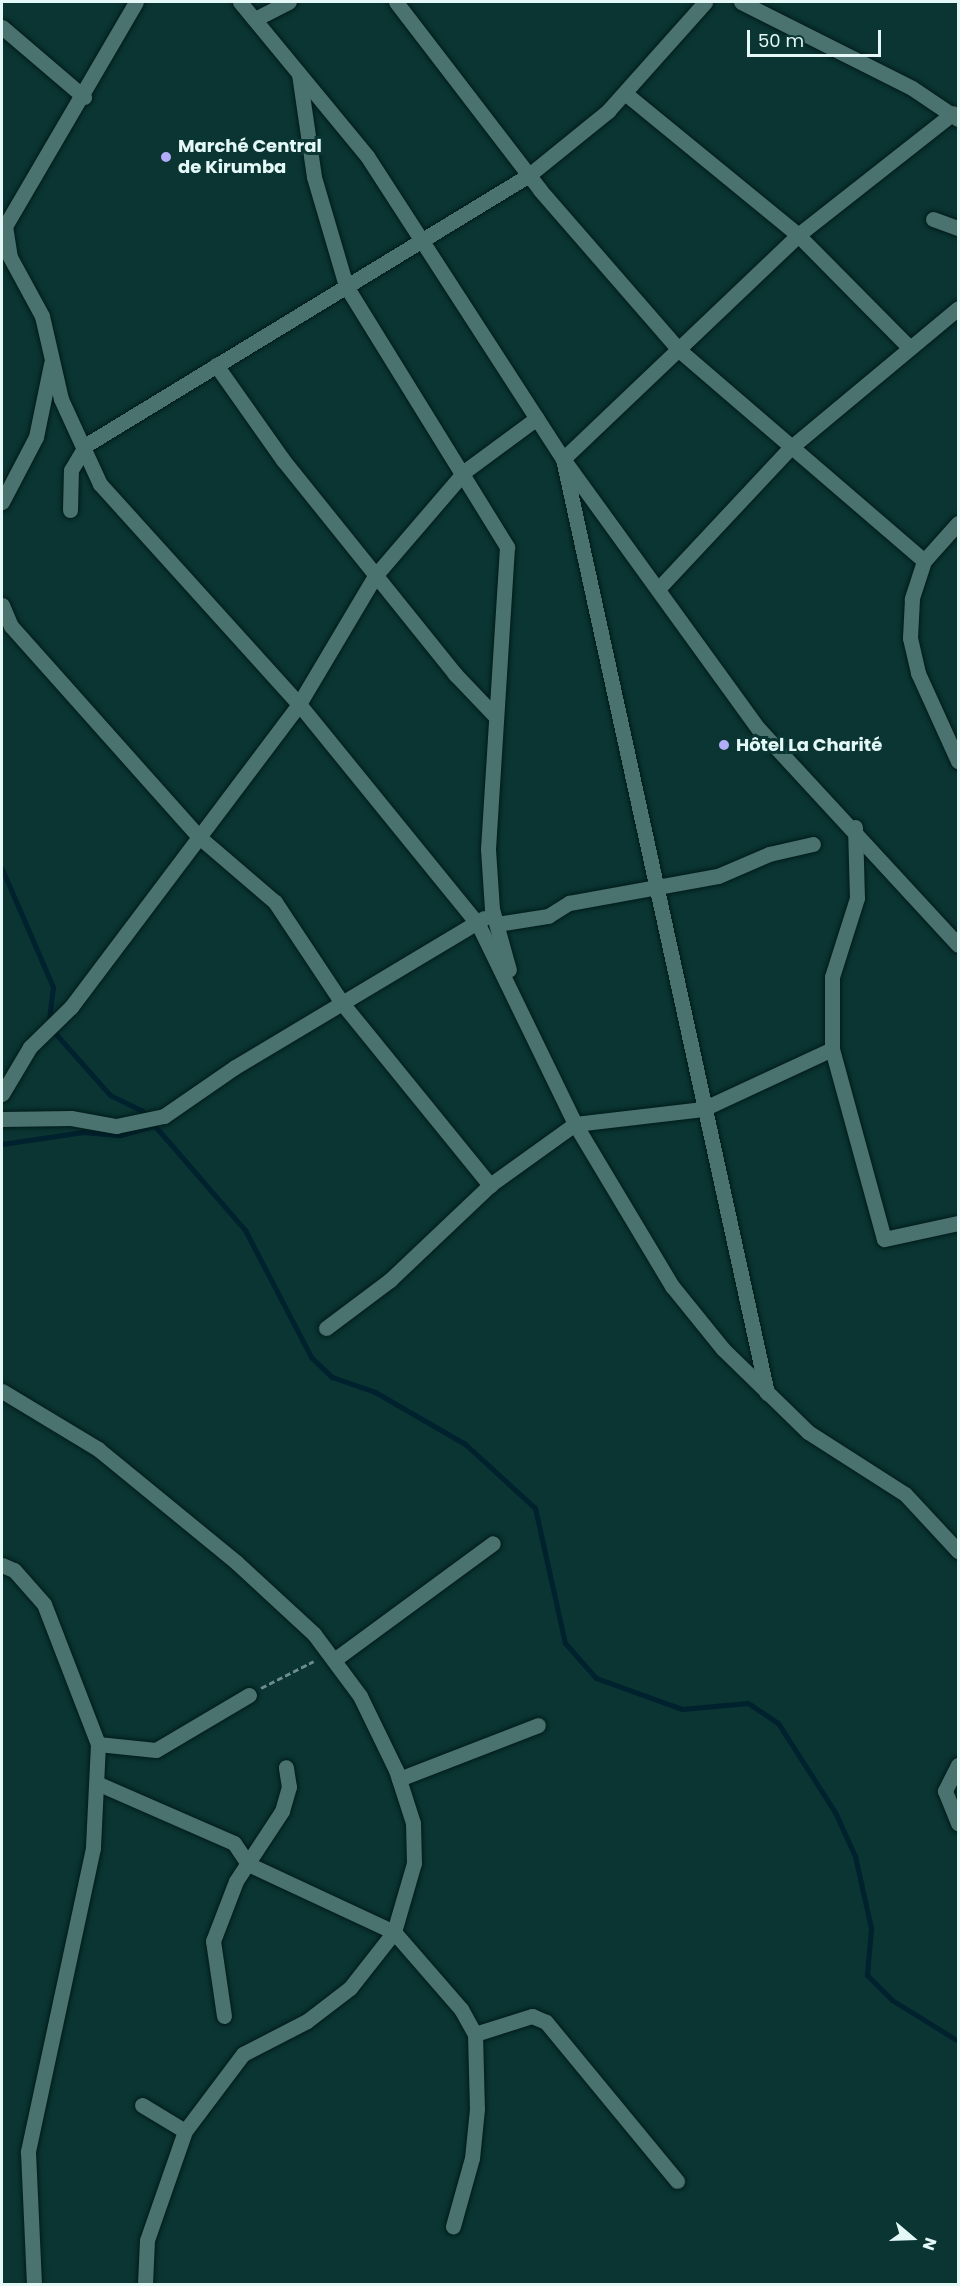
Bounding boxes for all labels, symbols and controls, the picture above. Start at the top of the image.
scale bar [750,18,884,56]
text: 50 m [758,28,804,53]
place label: Marché Central de Kirumba [178,136,322,178]
marker: Marché Central de Kirumba [159,150,173,164]
place label: Hôtel La Charité [736,734,882,756]
marker: Hôtel La Charité [717,738,731,752]
north arrow [882,2208,942,2268]
text: N [917,2235,942,2253]

